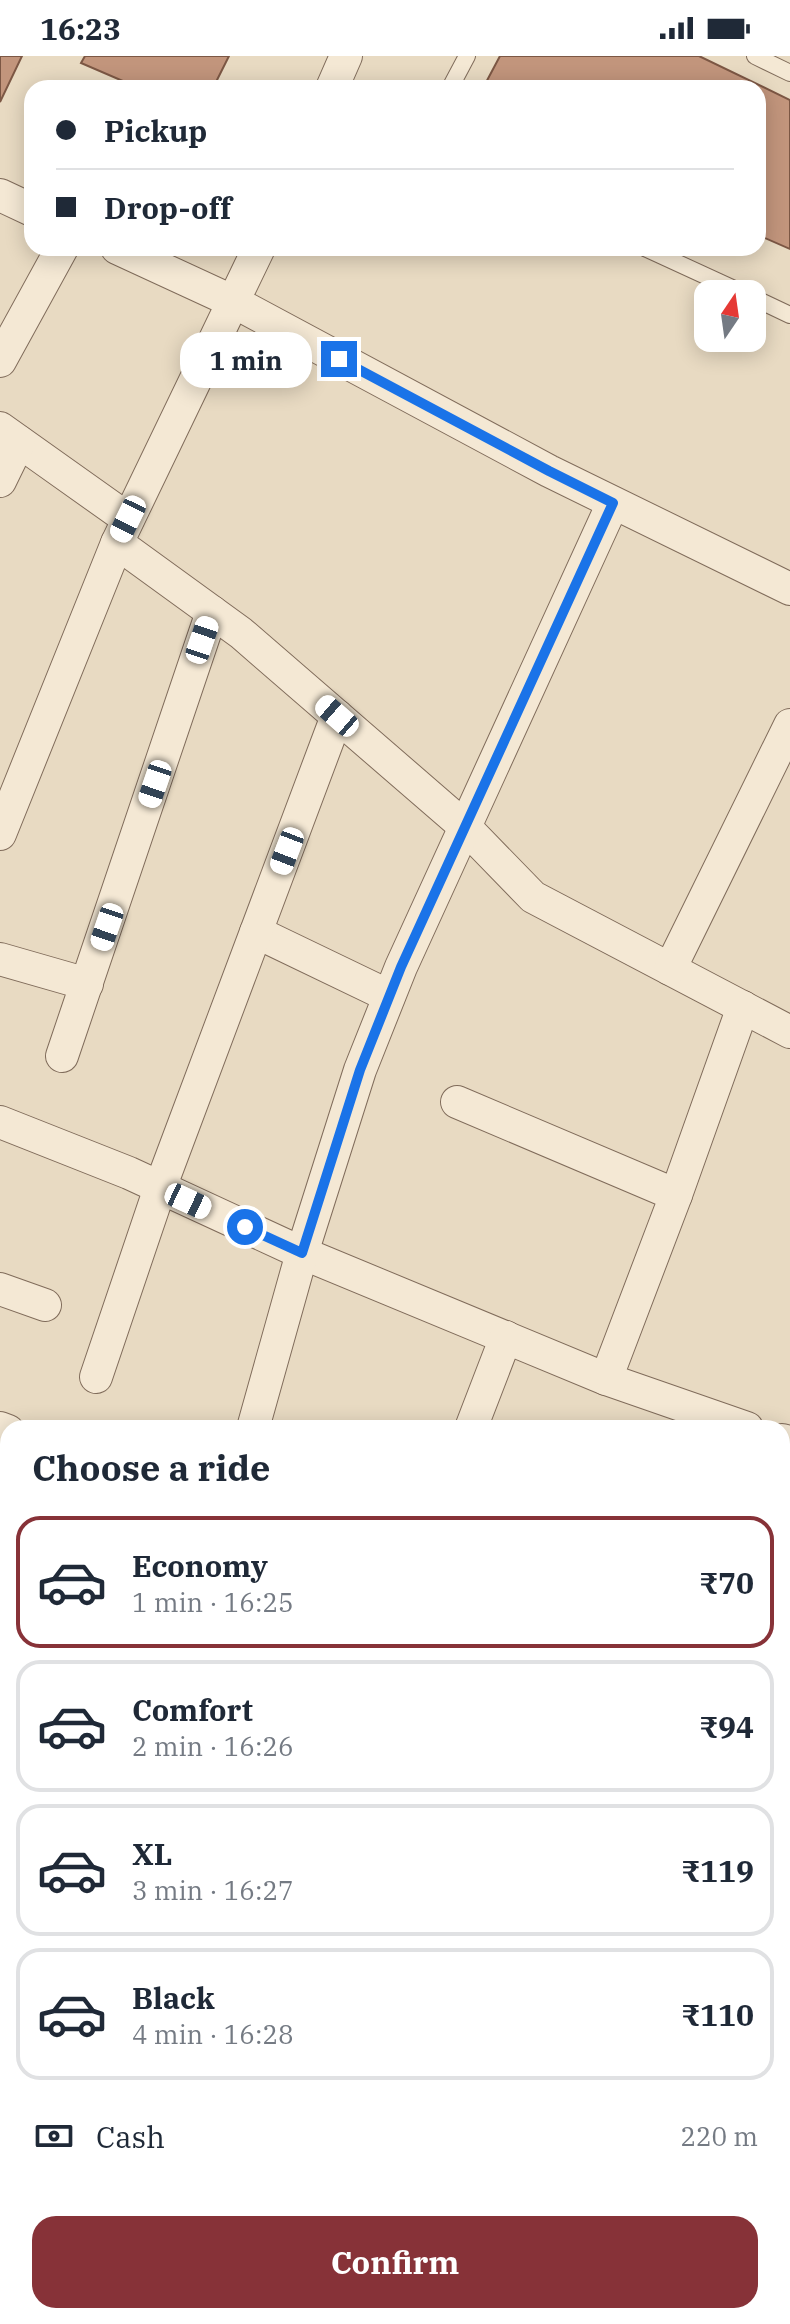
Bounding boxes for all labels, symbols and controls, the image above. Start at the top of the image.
text: 16:23 [40,9,121,48]
text: Pickup [104,111,207,150]
text: Drop-off [104,188,232,227]
north arrow [694,280,766,352]
map controls [694,280,766,352]
callout: 1 min [179,331,311,387]
route end [321,341,357,377]
text: 1 min [210,343,282,377]
car [107,492,149,546]
car [183,613,221,667]
car [311,691,363,741]
car [136,757,174,811]
car [267,824,307,878]
car [88,900,126,954]
car [161,1180,215,1222]
route start [227,1209,263,1245]
text: Choose a ride [32,1444,271,1491]
icon: car [36,1546,108,1618]
text: Economy [132,1546,268,1585]
text: ₹70 [699,1563,754,1602]
text: 1 min · 16:25 [132,1585,294,1619]
icon: car [36,1690,108,1762]
text: Comfort [132,1690,253,1729]
text: ₹94 [699,1707,754,1746]
text: 2 min · 16:26 [132,1729,294,1763]
icon: car [36,1834,108,1906]
text: XL [132,1834,172,1873]
text: ₹119 [681,1851,754,1890]
text: 3 min · 16:27 [132,1873,294,1907]
icon: car [36,1978,108,2050]
text: Black [132,1978,215,2017]
text: ₹110 [681,1995,754,2034]
text: 4 min · 16:28 [132,2017,294,2051]
icon: cash [32,2114,76,2158]
text: Cash [96,2117,165,2156]
text: 220 m [680,2119,758,2153]
button: Confirm [32,2216,758,2308]

